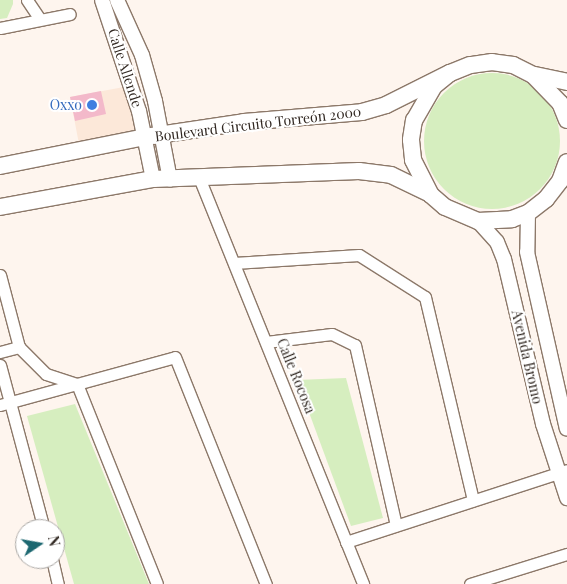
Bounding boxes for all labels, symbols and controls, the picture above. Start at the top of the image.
street label: Calle Allende [104,26,146,110]
place label: Oxxo [50,97,82,113]
marker: Oxxo [86,99,98,111]
street label: Boulevard Circuito Torreón 2000 [154,103,362,145]
street label: Avenida Bromo [508,308,546,406]
street label: Calle Rocosa [273,336,319,416]
north arrow [15,519,65,569]
text: N [44,534,65,548]

